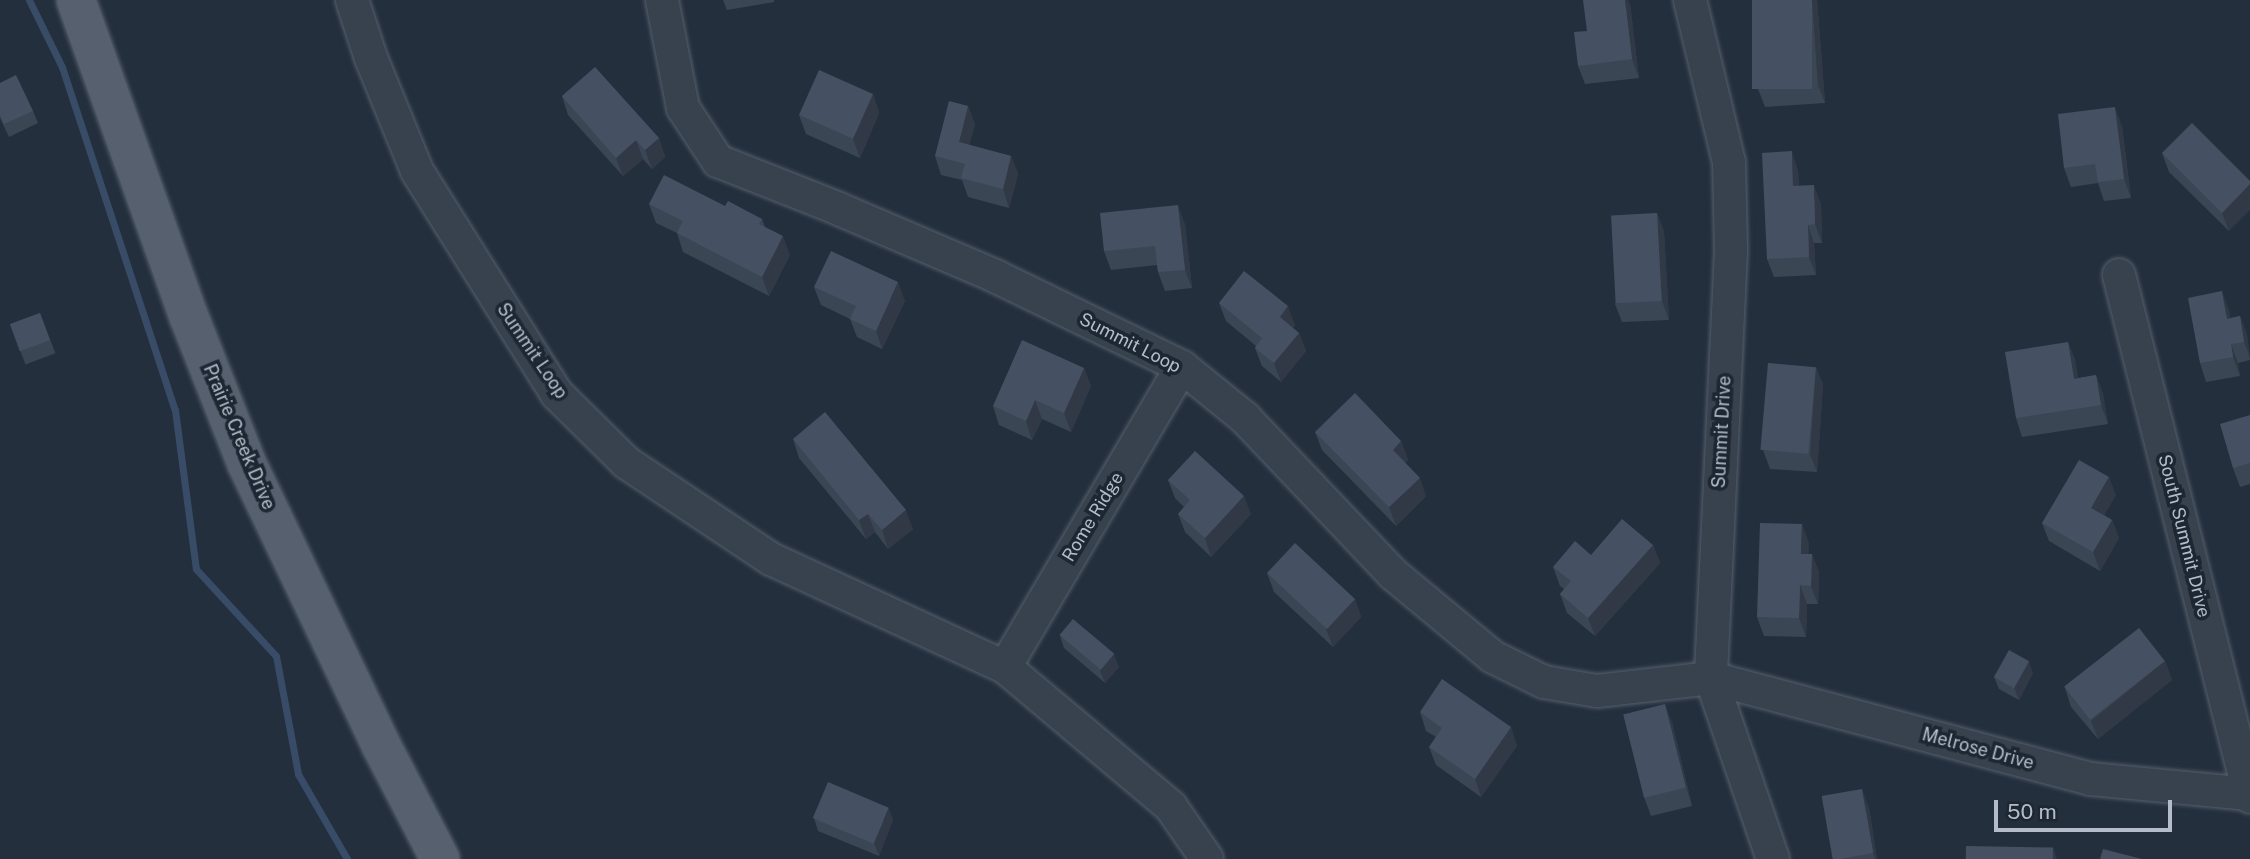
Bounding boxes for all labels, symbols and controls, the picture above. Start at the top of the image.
street label: Summit Loop [492,299,572,403]
street label: Summit Loop [1076,308,1184,378]
street label: Prairie Creek Drive [199,361,279,513]
street label: Summit Drive [1708,375,1736,489]
street label: South Summit Drive [2153,452,2215,620]
street label: Rome Ridge [1058,468,1128,566]
street label: Melrose Drive [1920,724,2036,774]
scale bar [1998,786,2176,830]
text: 50 m [2007,799,2057,824]

